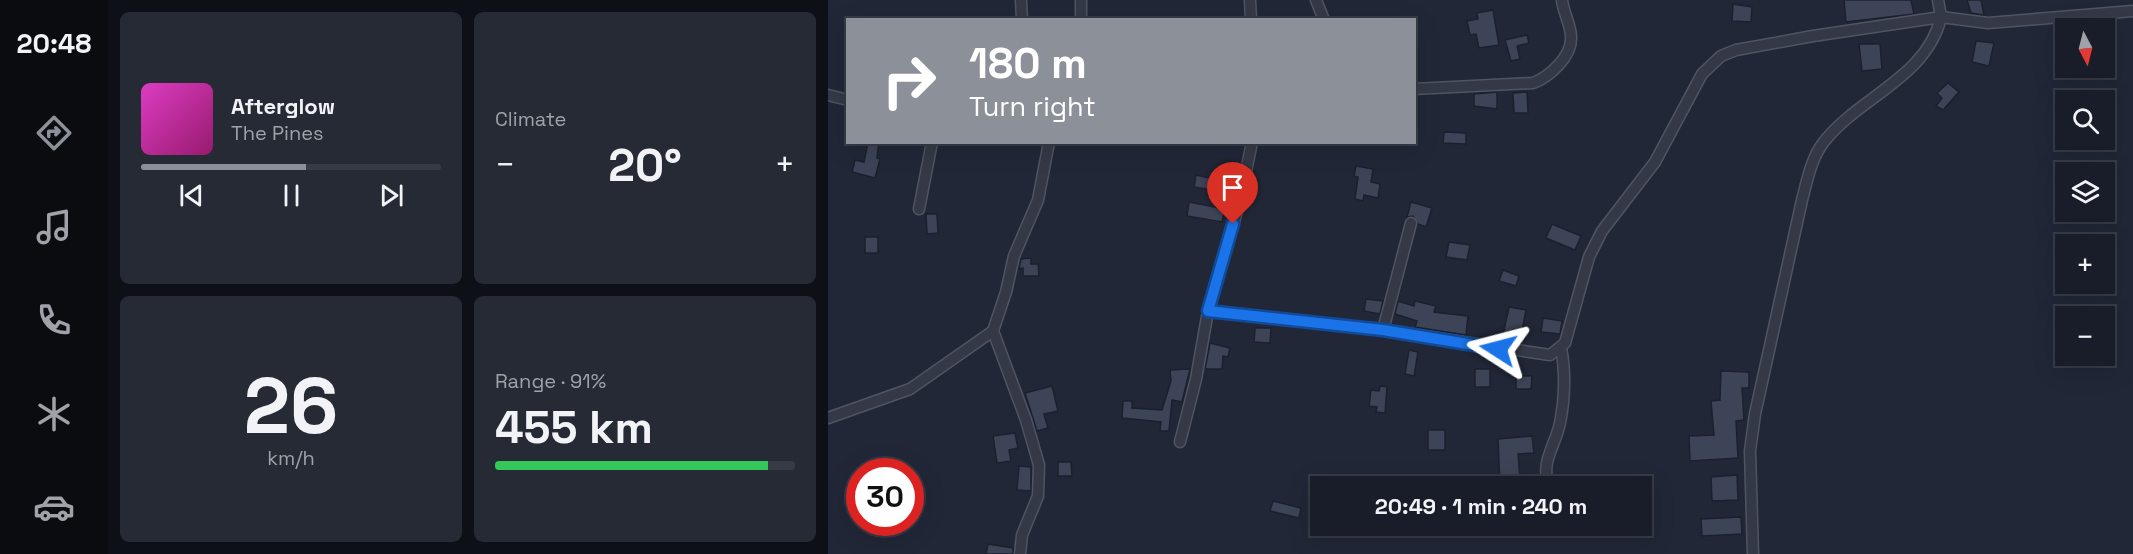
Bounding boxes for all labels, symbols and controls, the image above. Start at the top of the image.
north arrow [2055,18,2115,78]
map controls [2055,18,2115,366]
text: 20:48 [17,26,91,61]
text: 180 m [969,37,1087,90]
icon: right [870,42,948,120]
text: Turn right [969,89,1096,124]
button: search [2055,90,2115,150]
text: Afterglow [231,92,335,120]
text: Climate [495,106,566,132]
icon: directions [33,112,75,154]
text: The Pines [231,120,324,146]
text: 20° [608,137,682,194]
text: − [495,144,515,186]
text: + [775,144,795,186]
pin [1207,162,1258,224]
button: layers [2055,162,2115,222]
icon: arrive [1216,171,1249,204]
icon: previous [175,179,208,212]
icon: pause [275,179,308,212]
icon: next [375,179,408,212]
icon: music [33,206,75,248]
button: + [2055,234,2115,294]
icon: phone [33,299,75,341]
button: − [2055,306,2115,366]
position arrow [1466,317,1530,381]
text: 26 [244,356,338,456]
text: Range · 91% [495,368,606,394]
icon: climate [33,393,75,435]
text: 455 km [495,399,653,456]
text: km/h [267,445,315,471]
speed limit sign: 30 [846,458,924,536]
icon: car [33,486,75,528]
text: 20:49 · 1 min · 240 m [1375,492,1587,520]

